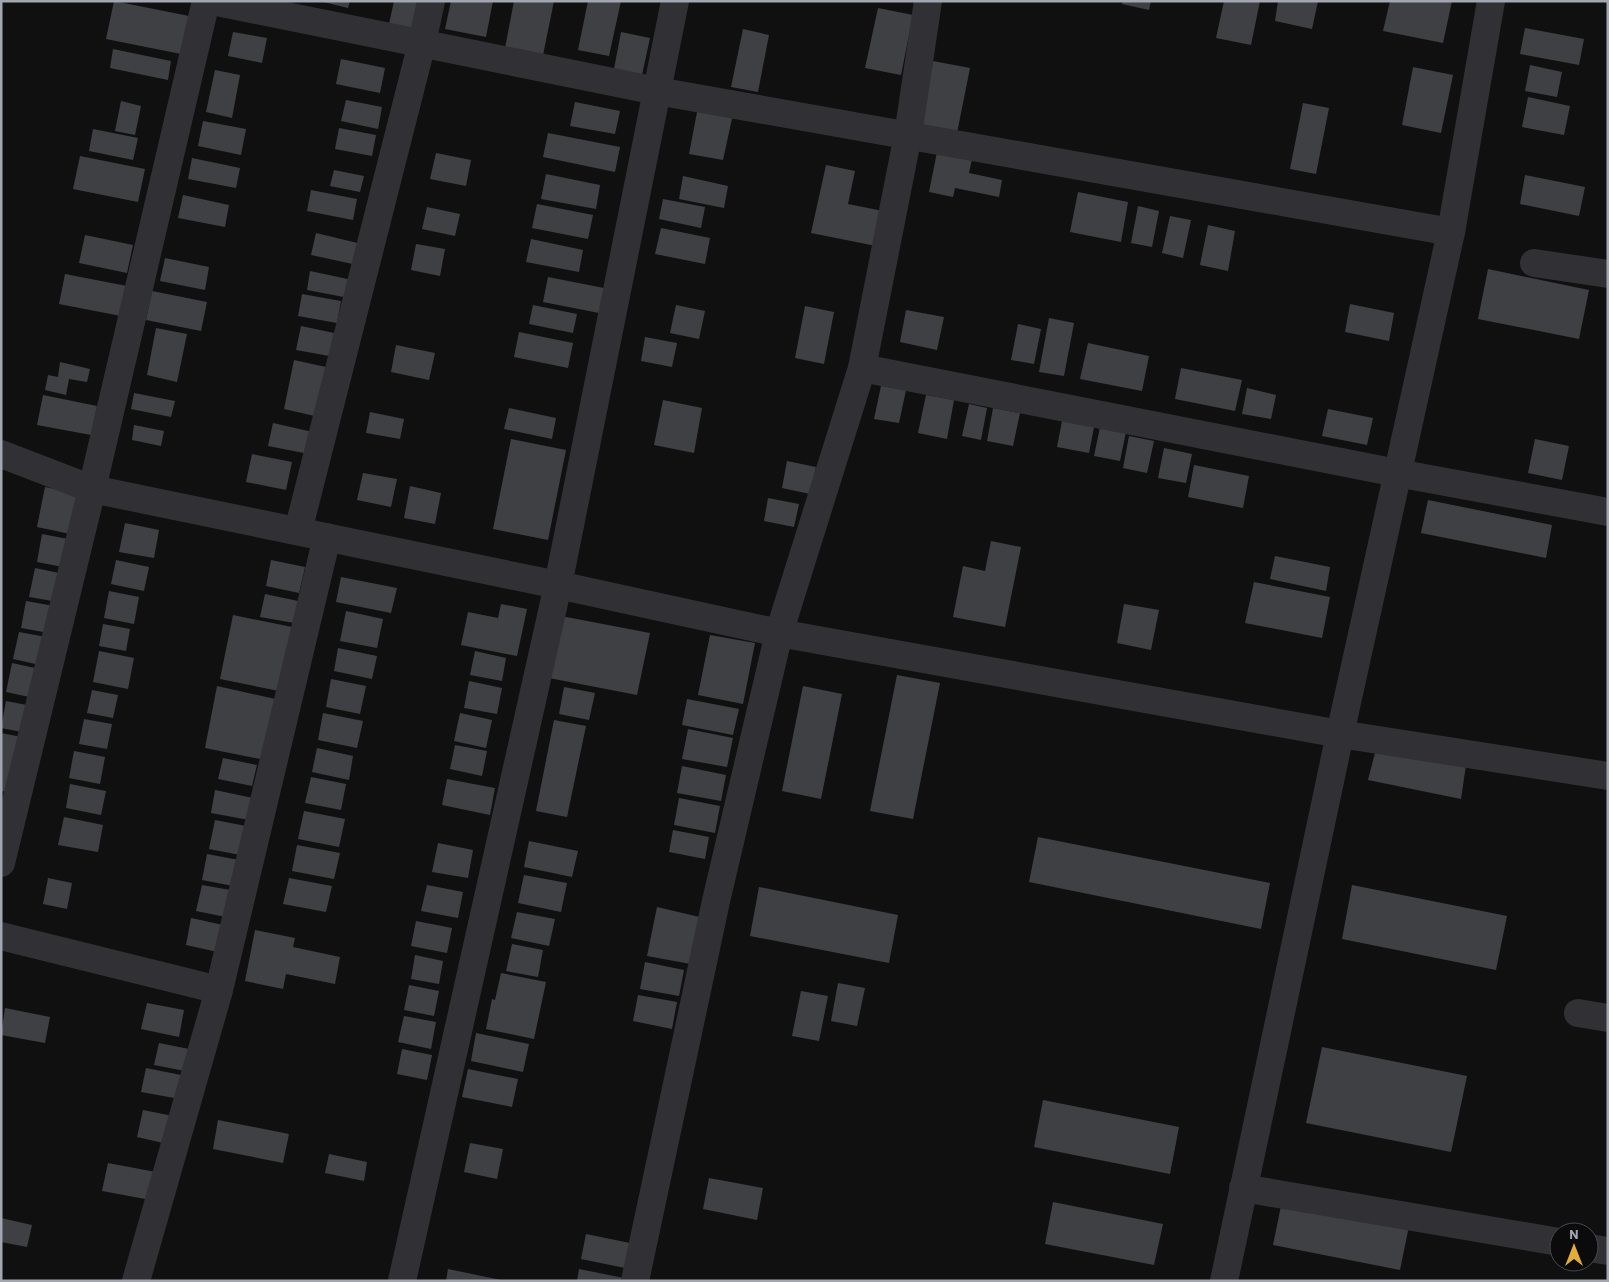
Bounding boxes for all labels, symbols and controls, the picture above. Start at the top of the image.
north arrow [1549,1222,1599,1272]
text: N [1569,1225,1579,1242]

